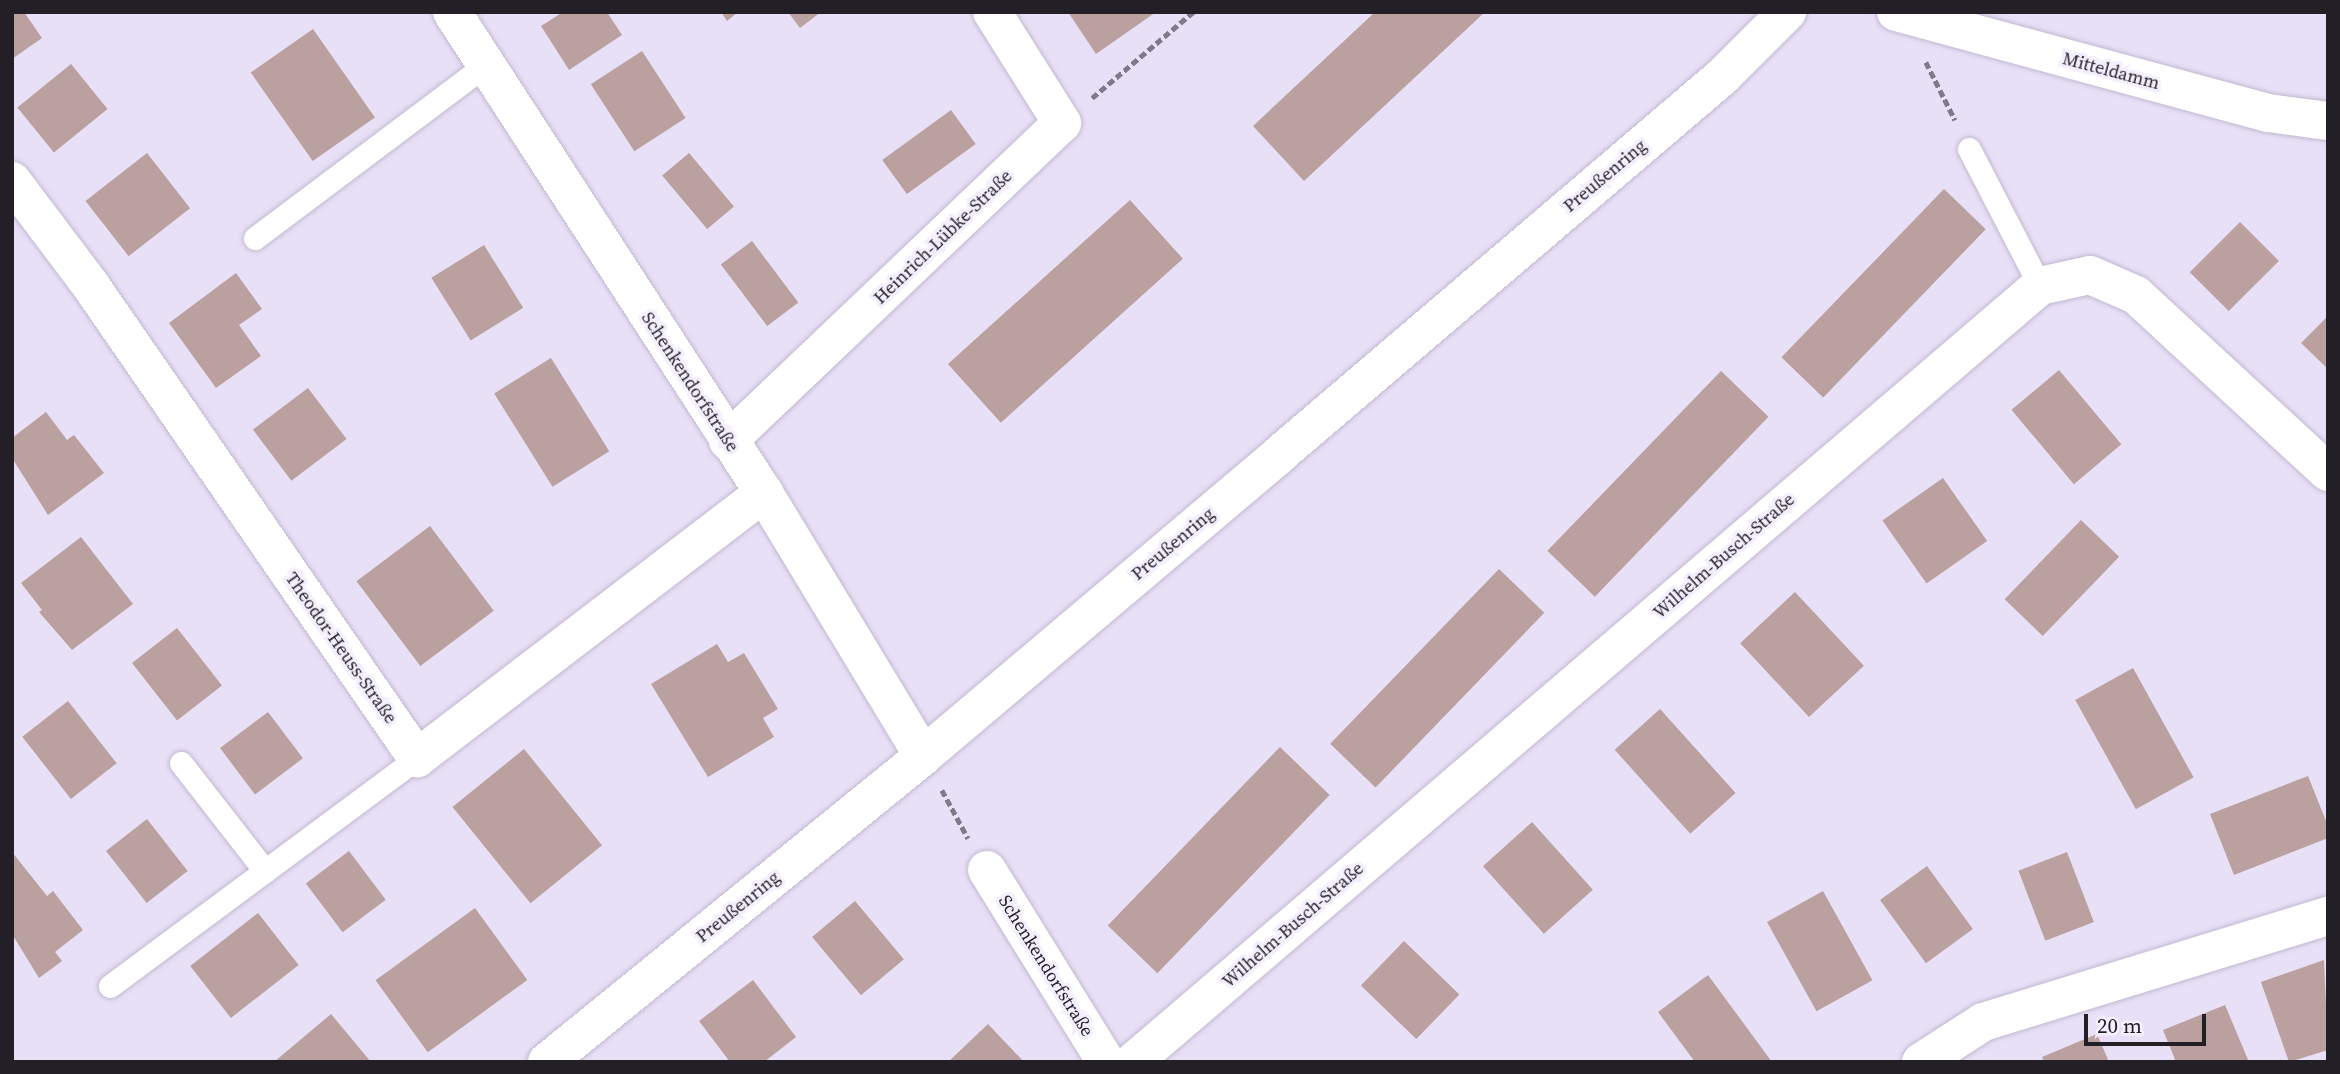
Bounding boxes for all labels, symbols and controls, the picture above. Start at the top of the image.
street label: Mitteldamm [2060,48,2162,94]
street label: Preußenring [1559,135,1651,217]
street label: Heinrich-Lübke-Straße [869,165,1017,309]
street label: Schenkendorfstraße [637,308,743,456]
street label: Wilhelm-Busch-Straße [1649,489,1799,623]
street label: Preußenring [1127,503,1219,585]
street label: Theodor-Heuss-Straße [281,568,401,728]
street label: Wilhelm-Busch-Straße [1218,858,1368,992]
street label: Preußenring [692,867,784,947]
street label: Schenkendorfstraße [994,891,1098,1041]
scale bar [2088,1000,2210,1044]
text: 20 m [2097,1011,2142,1040]

